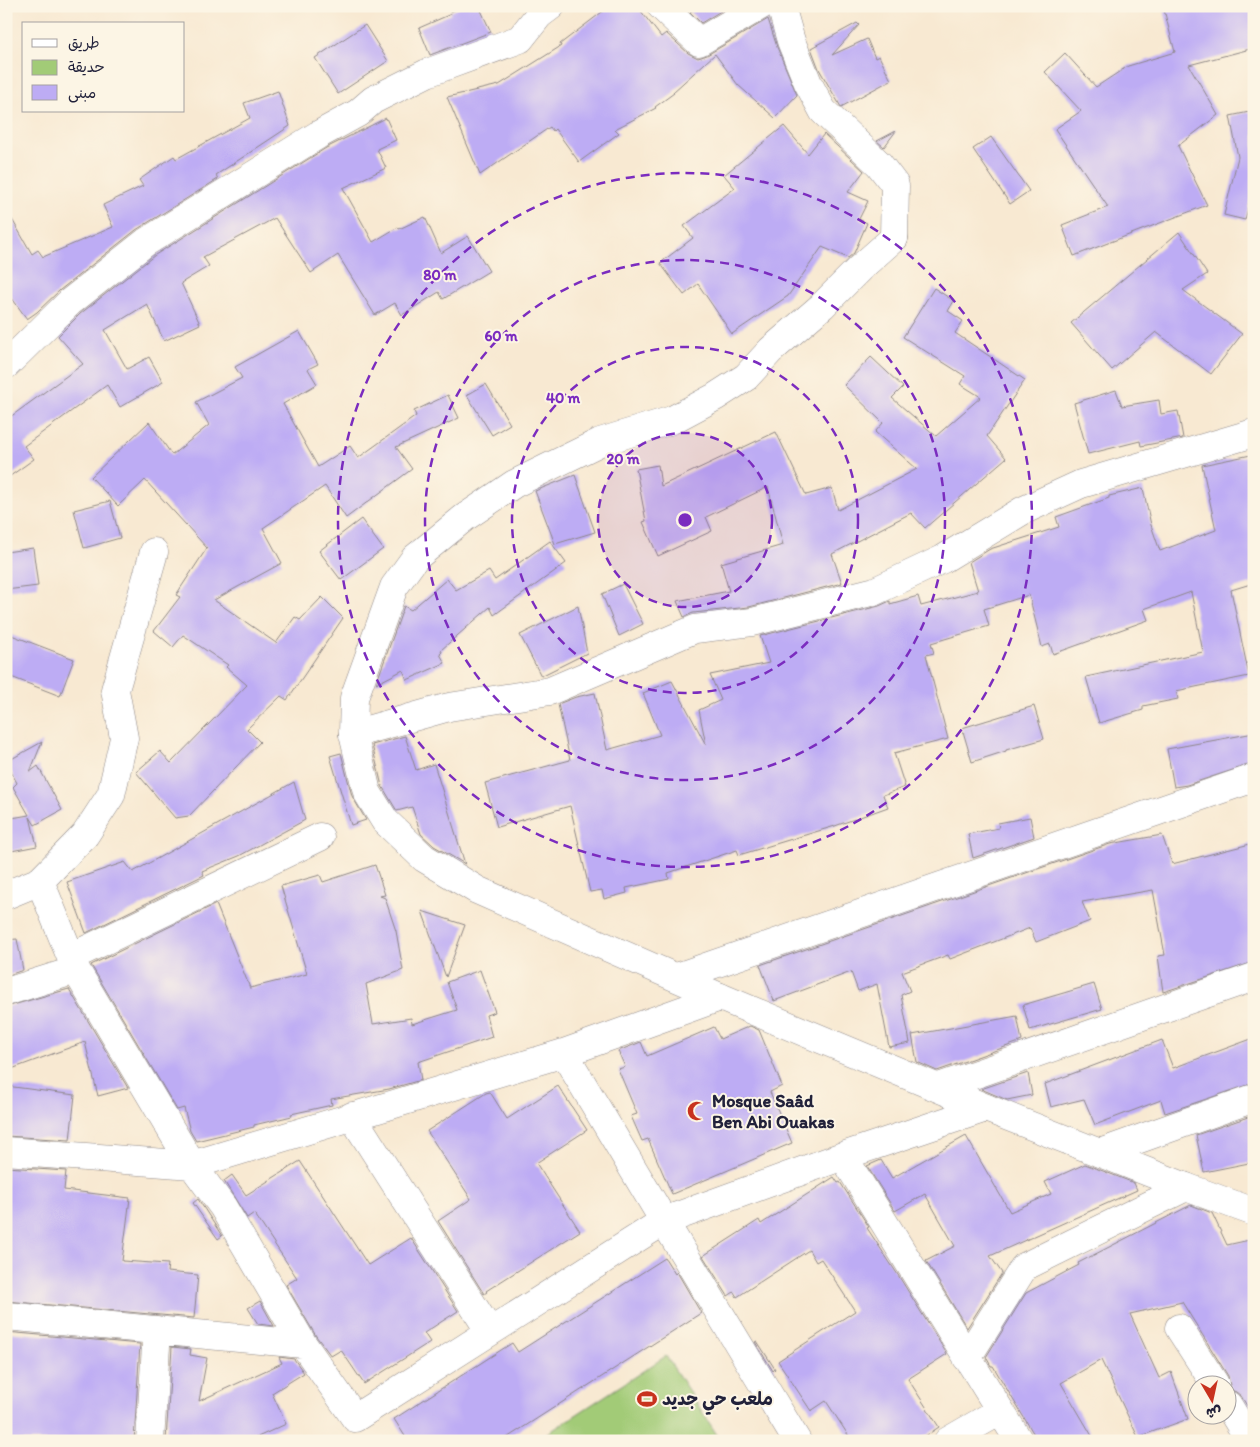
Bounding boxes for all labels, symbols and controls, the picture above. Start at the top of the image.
legend [22,22,185,112]
text: طريق [68,34,100,52]
text: حديقة [68,58,105,76]
text: مبنى [68,84,96,103]
text: 80 m [423,266,457,284]
text: 60 m [484,327,518,345]
text: 40 m [546,389,581,407]
text: 20 m [606,450,640,468]
centre of rings [676,511,694,529]
place label: Mosque Saâd Ben Abi Ouakas [712,1090,835,1133]
mosque icon: Mosque Saâd Ben Abi Ouakas [686,1100,708,1122]
north arrow [1188,1374,1238,1424]
sports icon: ملعب حي جديد [636,1388,658,1410]
place label: ملعب حي جديد [662,1388,773,1415]
text: ش [1205,1403,1223,1422]

